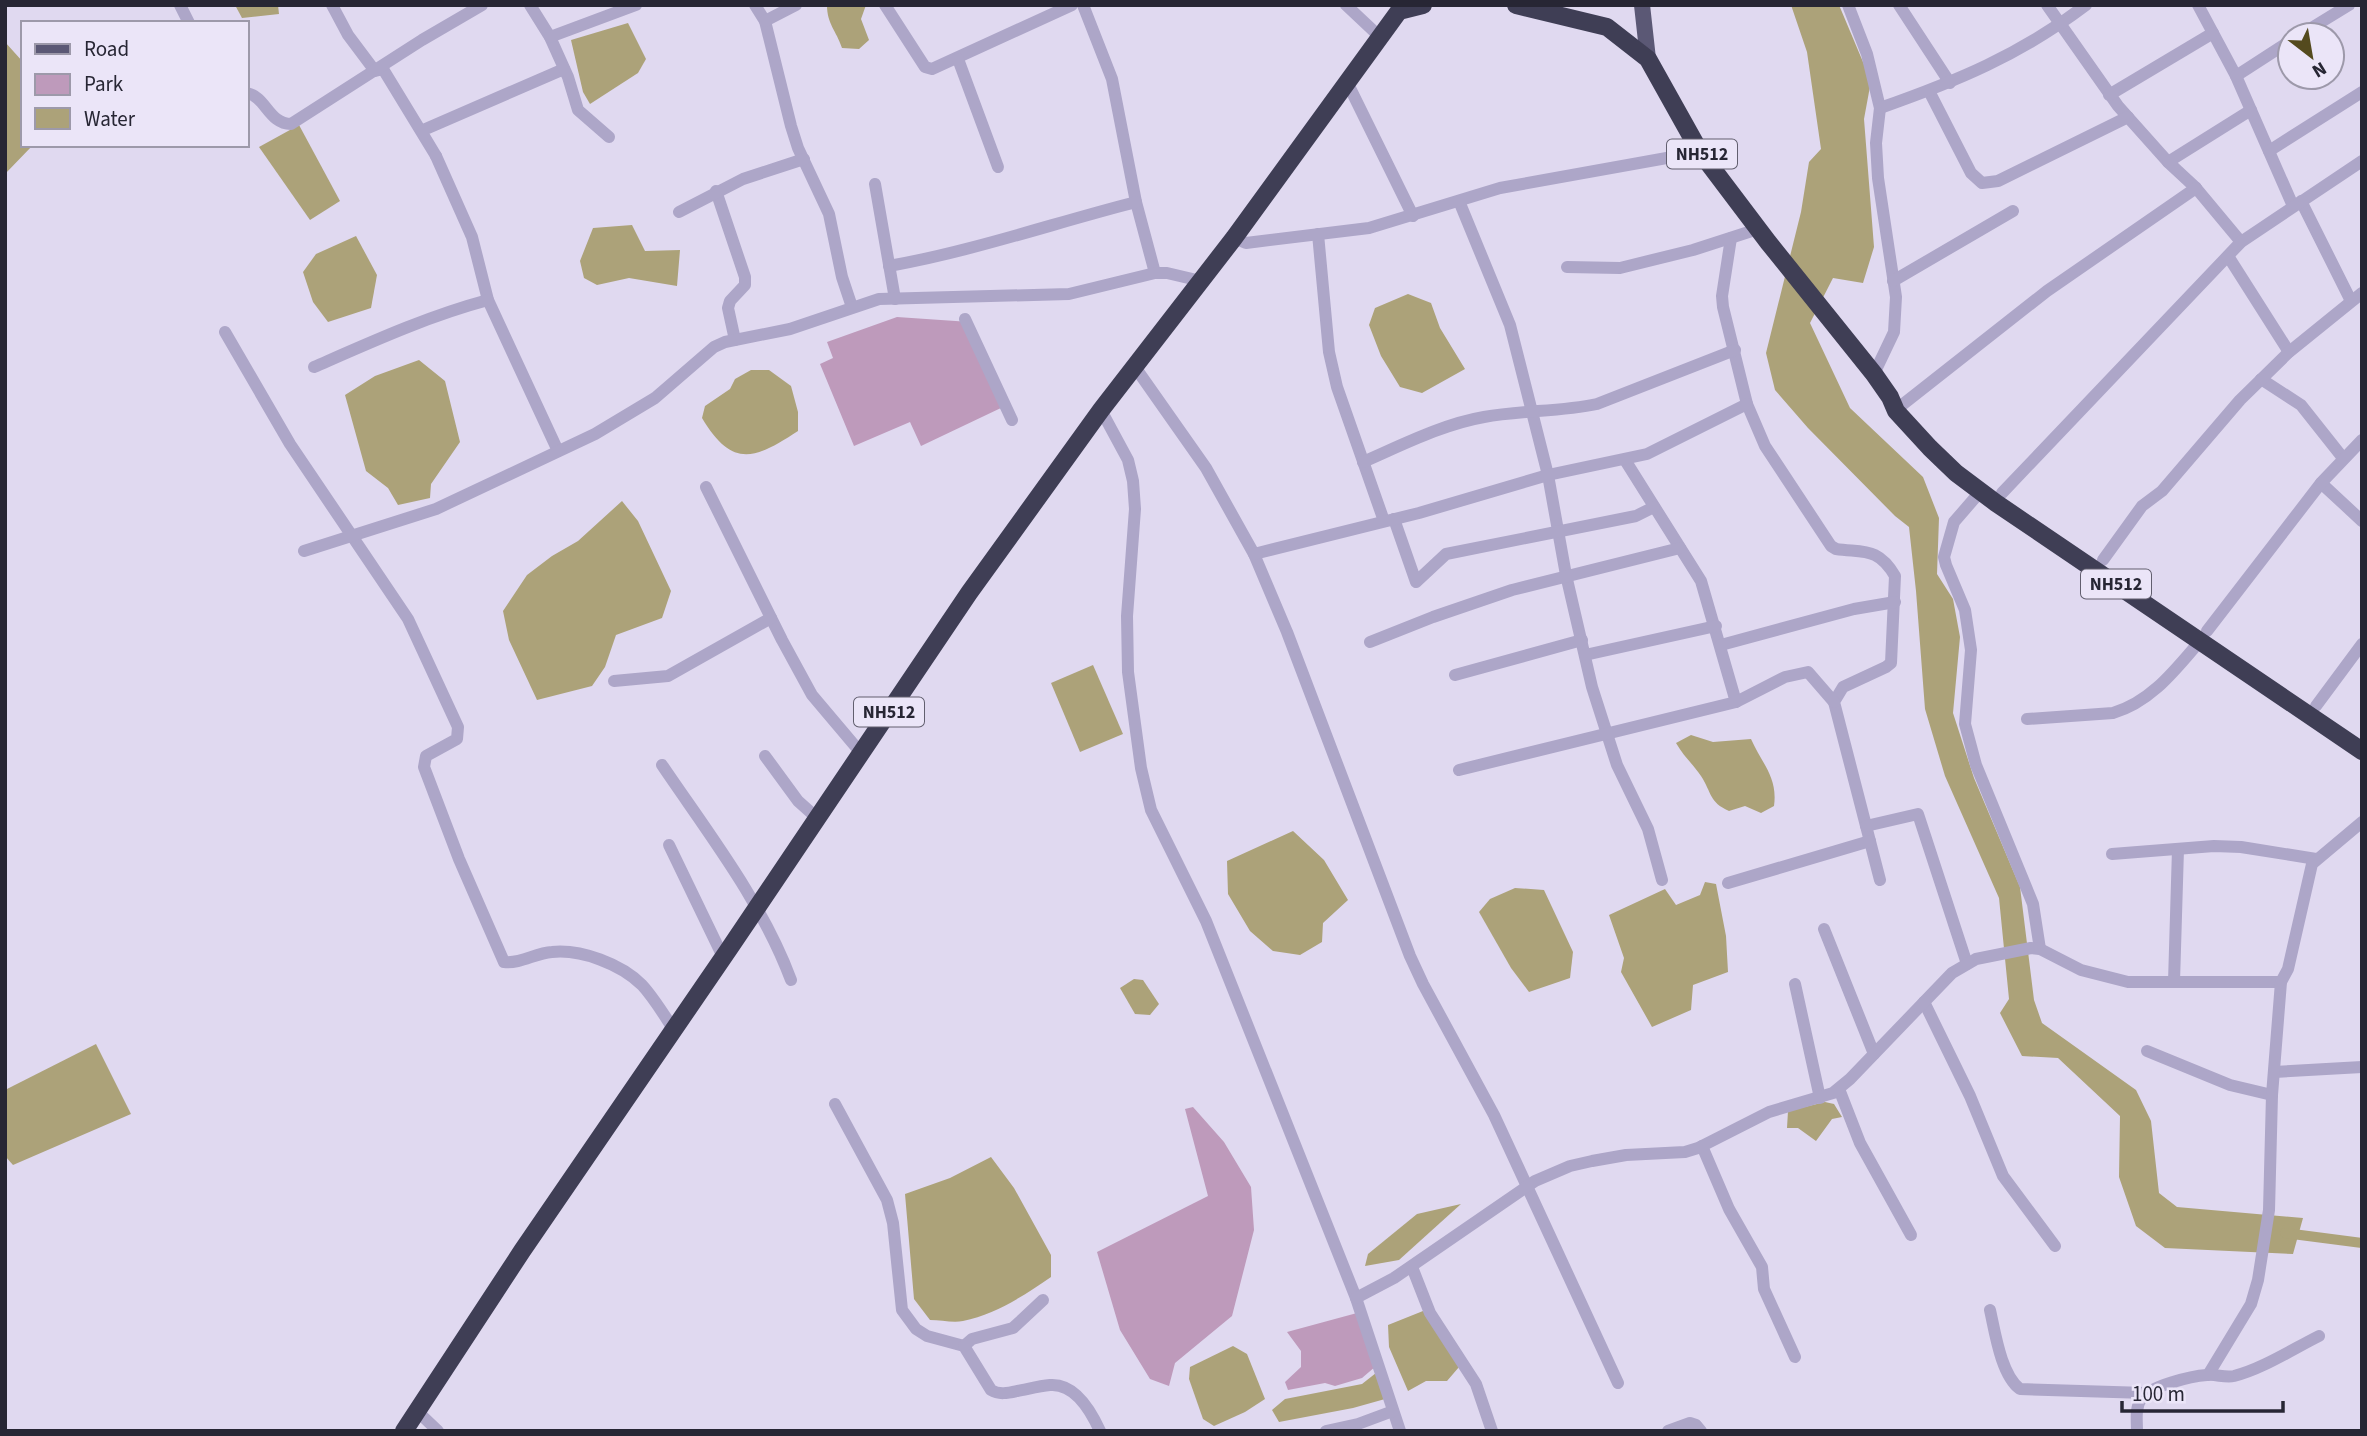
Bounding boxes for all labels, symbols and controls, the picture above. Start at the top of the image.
legend [21,21,248,147]
north arrow [2276,21,2346,91]
text: Road [84,34,129,64]
text: N [2307,54,2331,84]
text: Park [84,69,124,99]
text: Water [84,104,136,134]
road number: NH512 [1667,140,1737,168]
road number: NH512 [2081,570,2151,598]
road number: NH512 [854,698,924,726]
scale bar [2122,1370,2283,1414]
text: 100 m [2132,1379,2185,1409]

